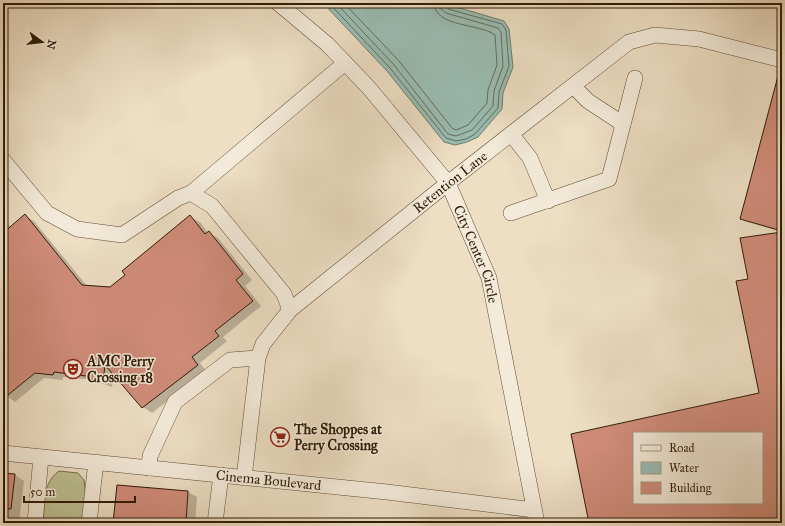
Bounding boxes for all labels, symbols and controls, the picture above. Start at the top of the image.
north arrow [22,22,62,62]
text: N [44,38,59,51]
street label: Retention Lane [410,148,491,217]
street label: City Center Circle [450,203,502,305]
place label: AMC Perry Crossing 18 [86,353,155,387]
theatre icon: AMC Perry Crossing 18 [62,358,84,380]
place label: The Shoppes at Perry Crossing [293,421,382,455]
supermarket icon: The Shoppes at Perry Crossing [269,426,291,448]
legend [633,432,763,504]
text: Road [669,441,695,455]
text: Water [669,461,699,475]
street label: Cinema Boulevard [215,467,322,494]
scale bar [24,478,135,504]
text: Building [669,481,712,496]
text: 50 m [30,485,55,499]

